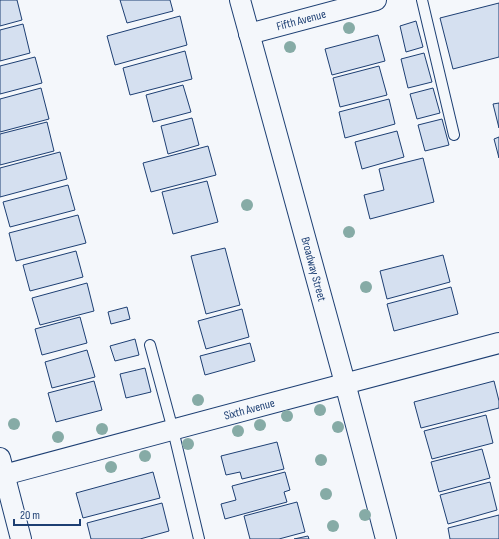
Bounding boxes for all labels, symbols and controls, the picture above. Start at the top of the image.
street label: Fifth Avenue [275,7,328,34]
street label: Broadway Street [297,235,329,303]
street label: Sixth Avenue [222,396,277,424]
scale bar [14,501,80,527]
text: 20 m [20,508,40,523]

